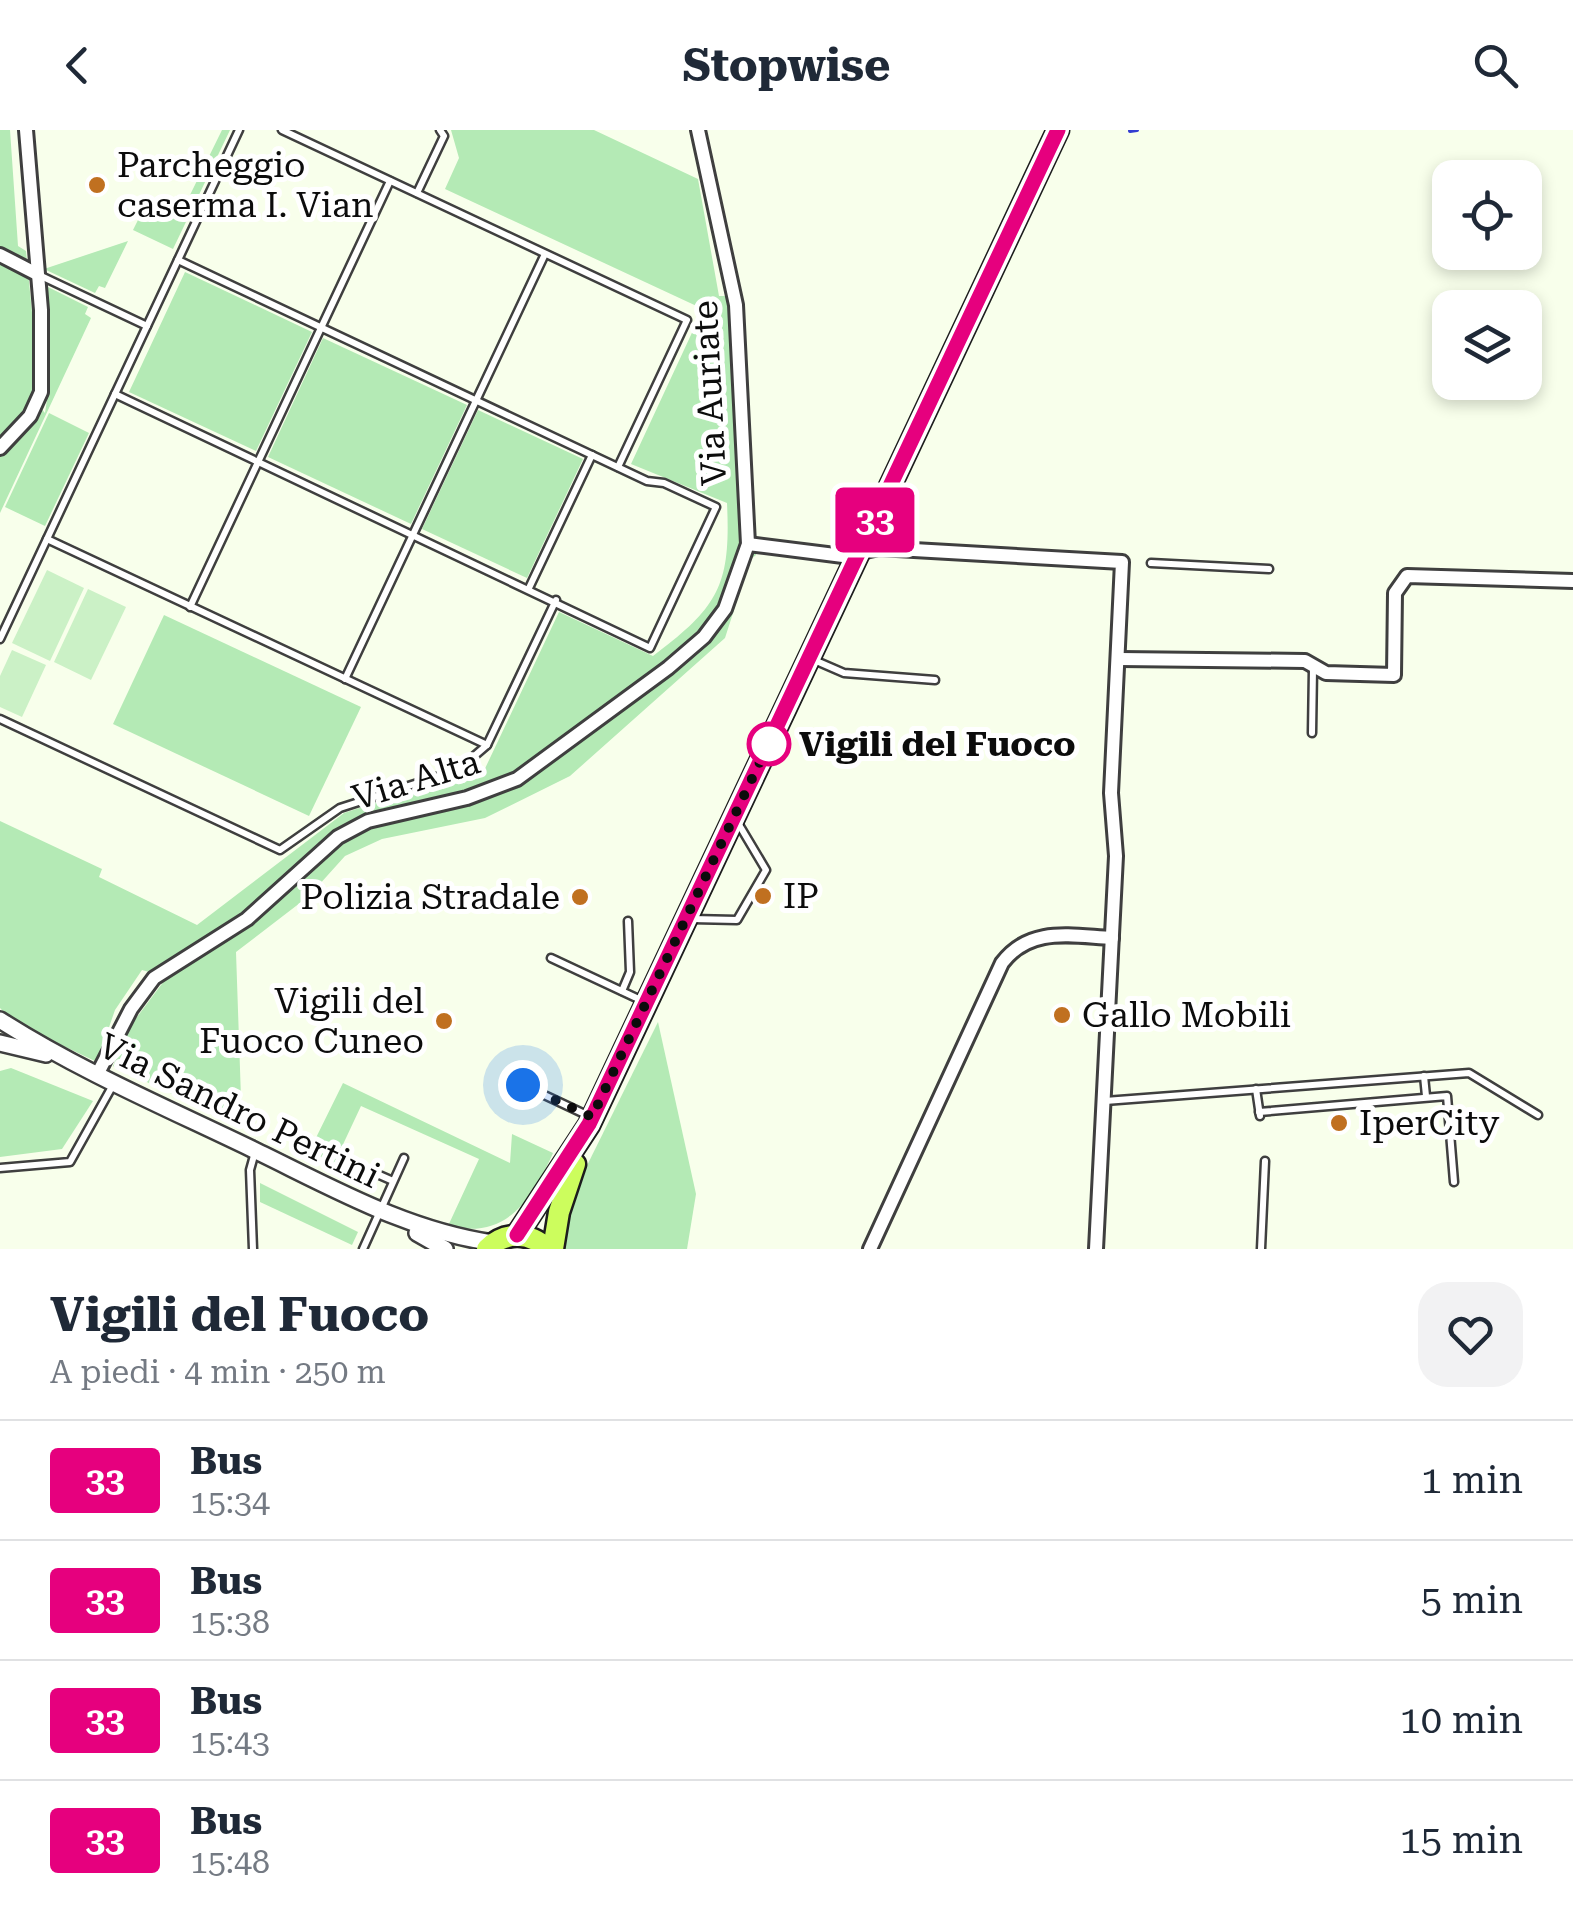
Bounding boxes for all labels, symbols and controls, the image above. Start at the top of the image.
icon: back [50,38,105,93]
icon: search [1468,38,1523,93]
text: Stopwise [683,39,890,92]
place label: Parcheggio caserma I. Vian [117,145,373,226]
map controls [1432,160,1542,400]
button: locate [1432,160,1542,270]
marker: Parcheggio caserma I. Vian [86,174,108,196]
button: layers [1432,290,1542,400]
street label: Via Auriate [685,299,735,487]
line badge: 33 [830,488,920,552]
text: 33 [855,500,895,541]
marker: Vigili del Fuoco [748,723,790,765]
place label: Vigili del Fuoco [799,724,1076,765]
street label: Via Alta [347,741,485,819]
place label: IP [783,876,819,917]
place label: Polizia Stradale [301,877,560,918]
marker: IP [752,885,774,907]
marker: Polizia Stradale [569,886,591,908]
place label: Vigili del Fuoco Cuneo [199,981,424,1062]
place label: Gallo Mobili [1082,995,1291,1036]
marker: Gallo Mobili [1051,1004,1073,1026]
marker: Vigili del Fuoco Cuneo [433,1010,455,1032]
street label: Via Sandro Pertini [92,1025,386,1197]
your location [498,1060,548,1110]
place label: IperCity [1359,1103,1500,1144]
marker: IperCity [1328,1112,1350,1134]
button: heart [1418,1282,1523,1387]
text: Vigili del Fuoco [50,1287,429,1343]
text: A piedi · 4 min · 250 m [50,1353,386,1391]
text: Bus [190,1439,262,1483]
text: 1 min [1421,1458,1523,1502]
text: 33 [85,1460,125,1501]
text: 15:34 [190,1483,270,1521]
text: Bus [190,1559,262,1603]
text: 5 min [1421,1578,1523,1622]
text: 33 [85,1580,125,1621]
text: 15:38 [190,1603,270,1641]
text: Bus [190,1679,262,1723]
text: 10 min [1400,1698,1523,1742]
text: 33 [85,1700,125,1741]
text: 15:43 [190,1723,270,1761]
text: Bus [190,1799,262,1843]
text: 15 min [1400,1818,1523,1862]
text: 33 [85,1820,125,1861]
text: 15:48 [190,1843,270,1881]

